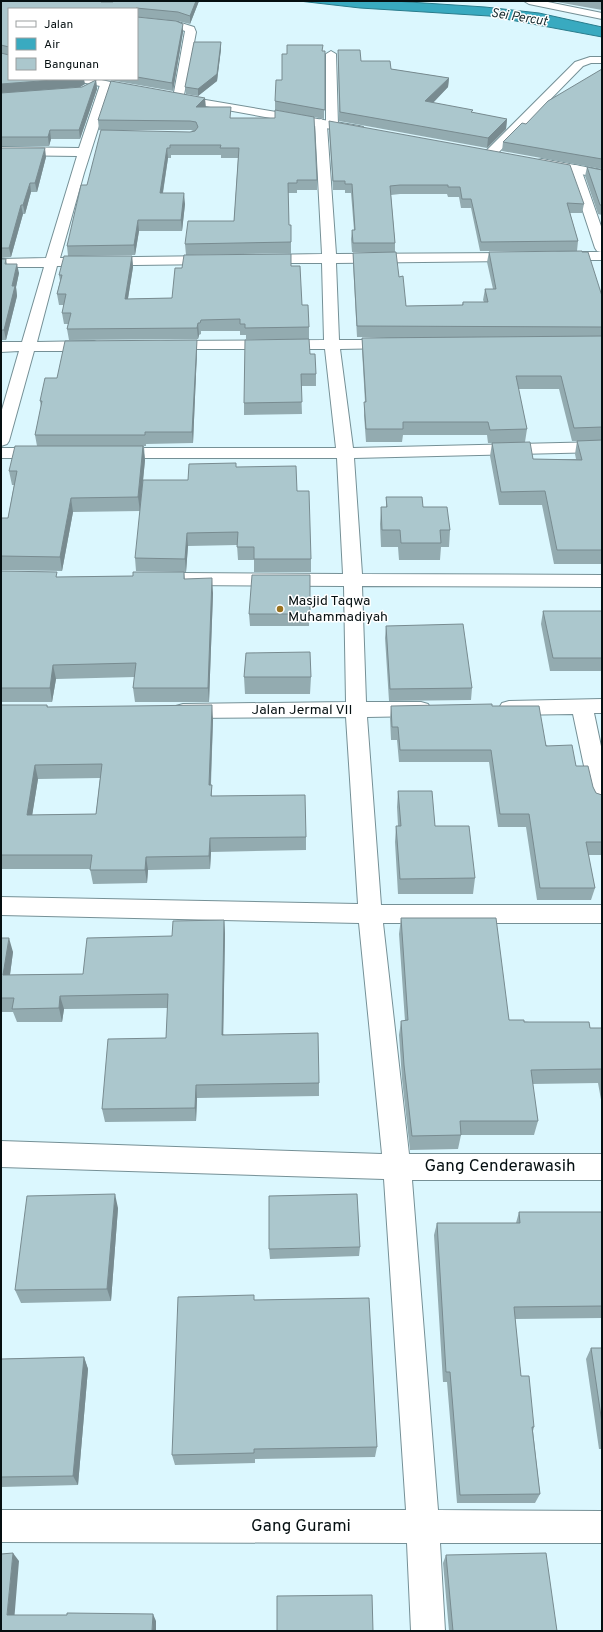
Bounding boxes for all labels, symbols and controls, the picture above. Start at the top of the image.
water label: Sei Percut [490,6,550,31]
legend [8,8,138,80]
text: Jalan [44,17,73,33]
text: Air [44,37,60,53]
text: Bangunan [44,57,99,73]
place label: Masjid Taqwa Muhammadiyah [288,593,388,626]
marker: Masjid Taqwa Muhammadiyah [275,604,285,614]
street label: Jalan Jermal VII [252,702,352,719]
street label: Gang Cenderawasih [424,1156,576,1178]
street label: Gang Gurami [251,1516,351,1538]

